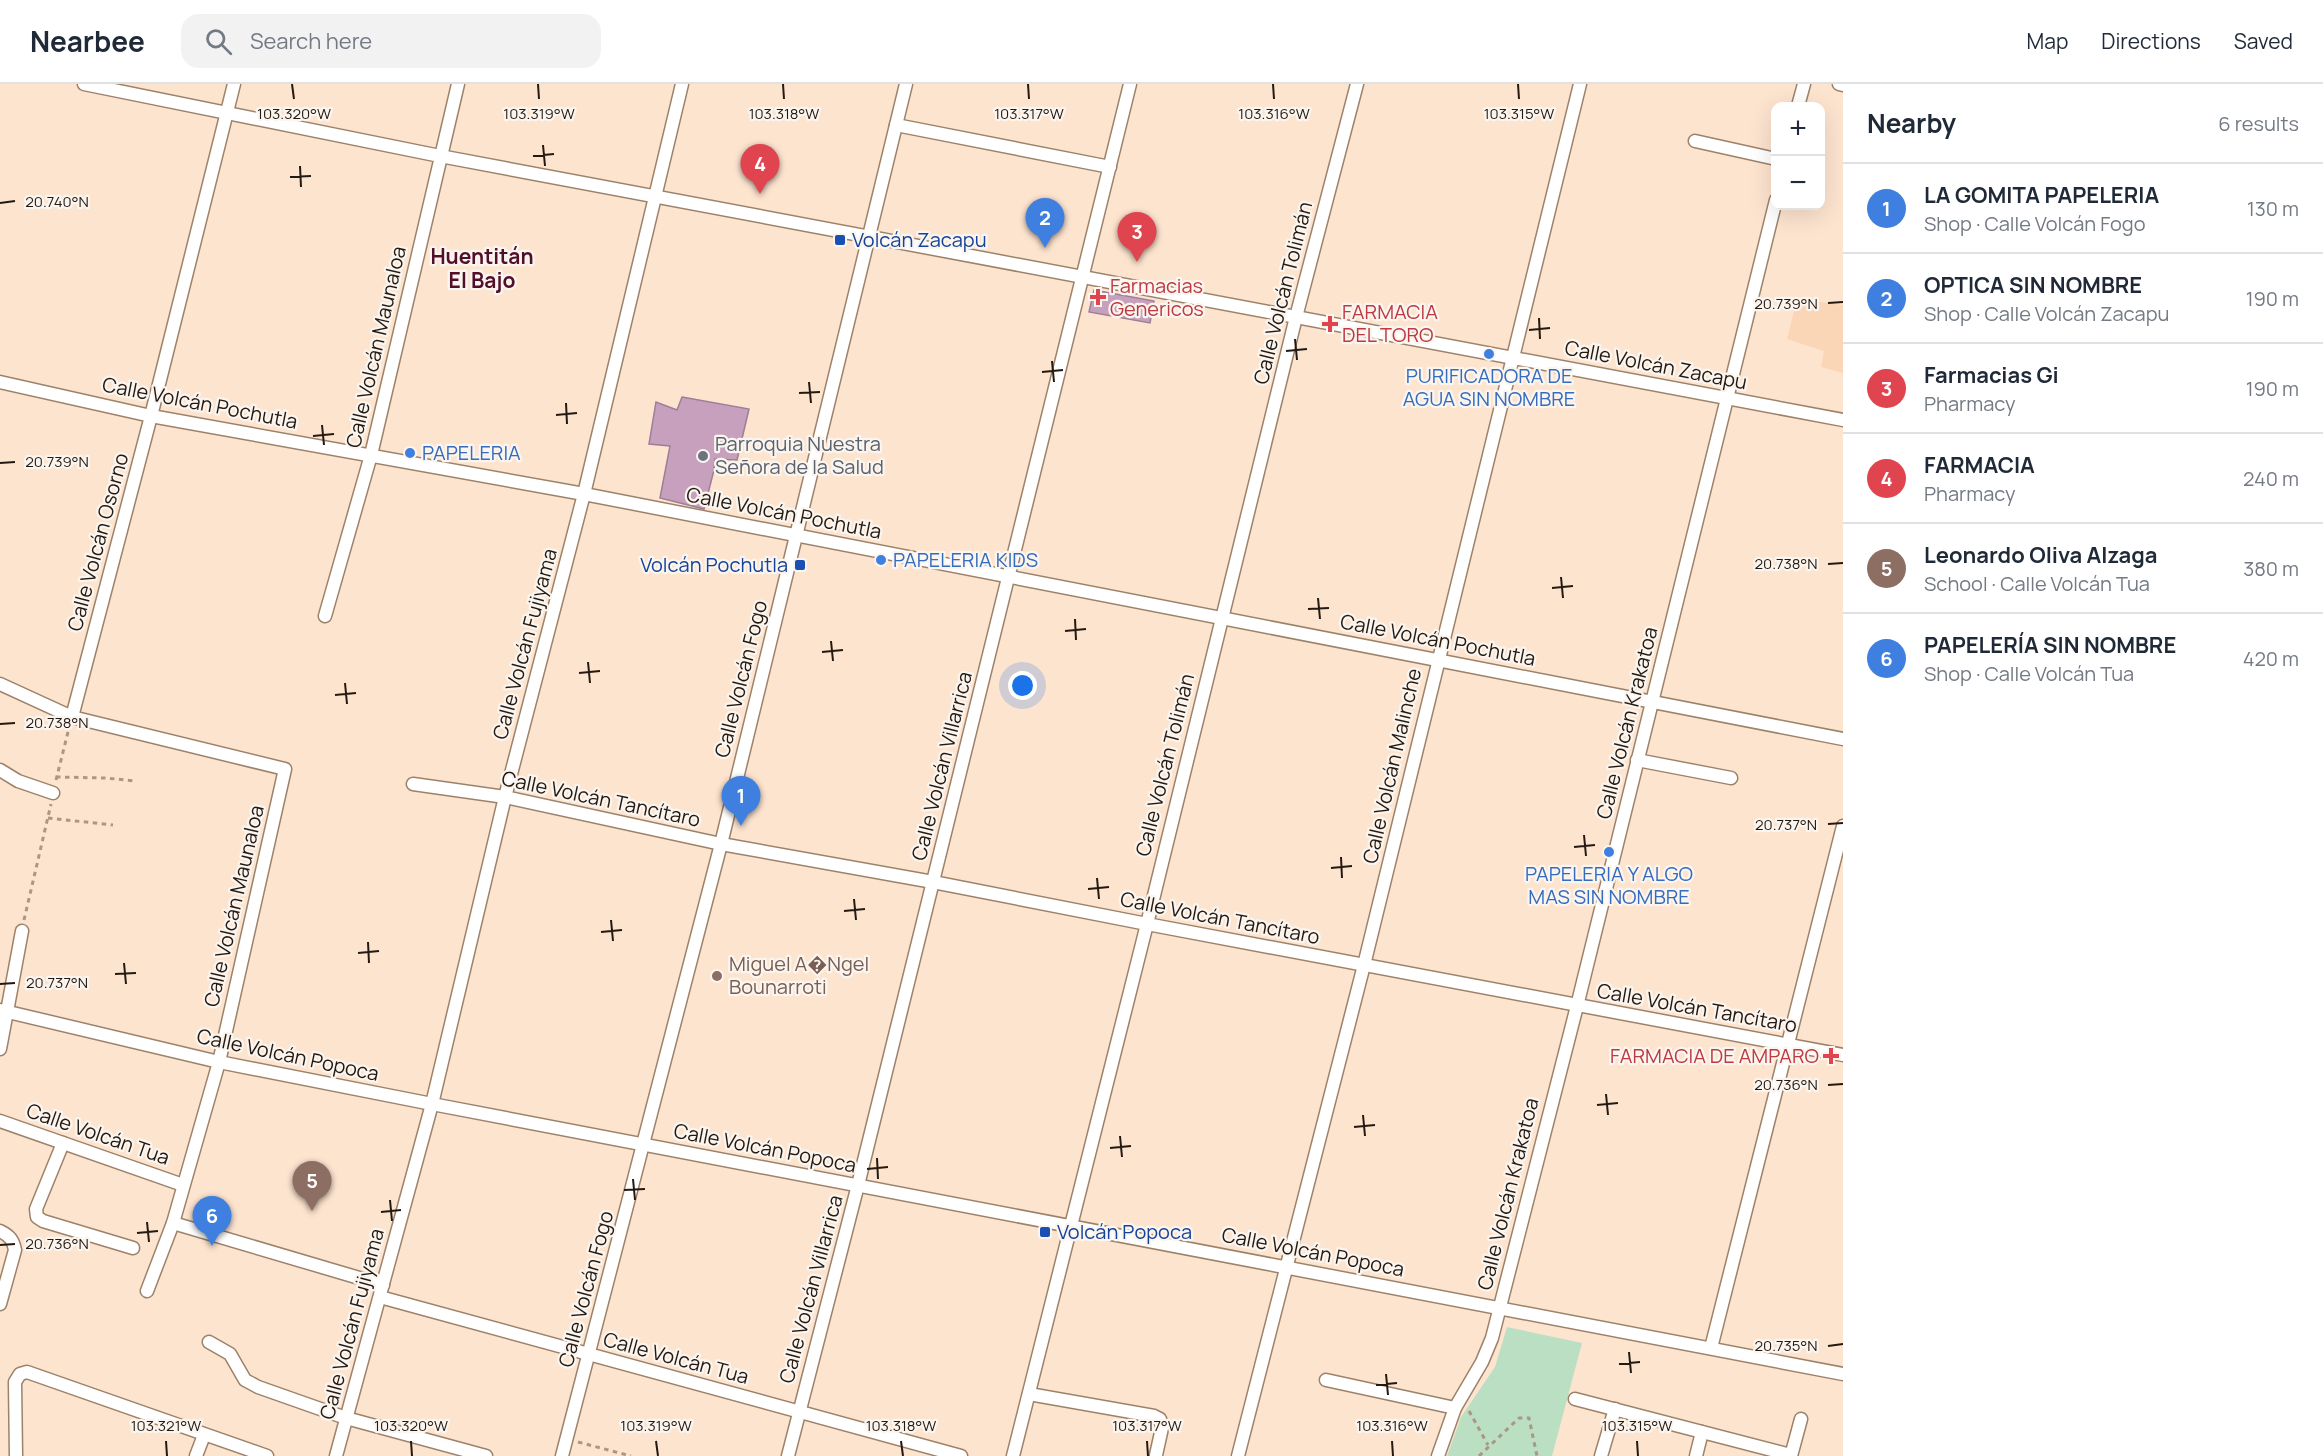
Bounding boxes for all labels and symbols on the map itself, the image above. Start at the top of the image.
text: 103.320°W [257,103,331,124]
text: 103.319°W [503,103,575,124]
text: 103.318°W [749,103,819,124]
text: 103.317°W [994,103,1064,124]
text: 103.316°W [1238,103,1310,124]
text: 103.315°W [1484,103,1554,124]
pin: 4 [740,144,780,194]
text: 20.740°N [25,191,89,212]
pin: 2 [1026,198,1064,248]
street label: Calle Volcán Tolimán [1247,199,1318,387]
pin: 3 [1118,212,1156,262]
place label: Volcán Zacapu [852,226,987,253]
marker: Volcán Zacapu [833,233,847,247]
district label: Huentitán El Bajo [430,242,534,294]
street label: Calle Volcán Maunaloa [339,243,412,450]
place label: Farmacias Genericos [1110,272,1204,322]
marker: Farmacias Genericos [1091,290,1105,304]
text: 20.739°N [1754,293,1818,314]
place label: FARMACIA DEL TORO [1342,298,1438,348]
marker: FARMACIA DEL TORO [1323,317,1337,331]
street label: Calle Volcán Zacapu [1563,334,1749,395]
marker: PURIFICADORA DE AGUA SIN NOMBRE [1482,347,1496,361]
place label: PURIFICADORA DE AGUA SIN NOMBRE [1403,362,1575,412]
street label: Calle Volcán Pochutla [100,370,300,435]
place label: Parroquia Nuestra Señora de la Salud [715,430,884,480]
place label: PAPELERIA [422,439,521,466]
marker: PAPELERIA [403,446,417,460]
marker: Parroquia Nuestra Señora de la Salud [696,449,710,463]
street label: Calle Volcán Osorno [61,450,134,634]
text: 20.739°N [25,451,89,472]
street label: Calle Volcán Pochutla [684,480,884,545]
street label: Calle Volcán Fujiyama [486,545,563,742]
place label: PAPELERIA KIDS [893,546,1038,573]
place label: Volcán Pochutla [640,551,788,578]
marker: PAPELERIA KIDS [874,553,888,567]
text: 20.738°N [1754,553,1818,574]
marker: Volcán Pochutla [793,558,807,572]
street label: Calle Volcán Fogo [708,597,773,760]
street label: Calle Volcán Pochutla [1338,607,1538,672]
street label: Calle Volcán Krakatoa [1590,624,1663,822]
street label: Calle Volcán Malinche [1356,666,1427,866]
street label: Calle Volcán Villarrica [905,669,978,863]
your location [1008,671,1037,700]
street label: Calle Volcán Tolimán [1129,671,1200,859]
text: 20.738°N [25,712,89,733]
street label: Calle Volcán Tancítaro [499,764,703,833]
pin: 1 [722,776,760,826]
street label: Calle Volcán Maunaloa [197,802,270,1009]
text: 20.737°N [1755,814,1817,835]
marker: PAPELERIA Y ALGO MAS SIN NOMBRE [1602,845,1616,859]
place label: PAPELERIA Y ALGO MAS SIN NOMBRE [1525,860,1693,910]
street label: Calle Volcán Tancítaro [1118,885,1322,950]
place label: Miguel A�Ngel Bounarroti [729,950,869,1000]
marker: Miguel A�Ngel Bounarroti [710,969,724,983]
text: 20.737°N [26,972,88,993]
street label: Calle Volcán Tancítaro [1595,977,1799,1038]
street label: Calle Volcán Popoca [195,1022,382,1087]
place label: FARMACIA DE AMPARO [1610,1042,1819,1069]
marker: FARMACIA DE AMPARO [1824,1049,1838,1063]
text: 20.736°N [1754,1074,1818,1095]
street label: Calle Volcán Krakatoa [1471,1095,1544,1293]
street label: Calle Volcán Tua [23,1096,173,1171]
street label: Calle Volcán Popoca [671,1117,859,1178]
pin: 5 [292,1162,332,1211]
street label: Calle Volcán Villarrica [772,1192,849,1386]
pin: 6 [192,1196,232,1246]
street label: Calle Volcán Fogo [552,1207,619,1370]
place label: Volcán Popoca [1057,1218,1192,1245]
street label: Calle Volcán Popoca [1219,1221,1407,1282]
street label: Calle Volcán Fujiyama [313,1225,390,1422]
marker: Volcán Popoca [1038,1225,1052,1239]
text: 20.736°N [25,1233,89,1254]
street label: Calle Volcán Tua [600,1325,752,1390]
text: 20.735°N [1754,1335,1818,1356]
text: 103.321°W [131,1415,201,1436]
text: 103.320°W [374,1415,448,1436]
text: 103.319°W [620,1415,692,1436]
text: 103.318°W [866,1415,936,1436]
text: 103.317°W [1112,1415,1182,1436]
text: 103.316°W [1356,1415,1428,1436]
text: 103.315°W [1602,1415,1672,1436]

